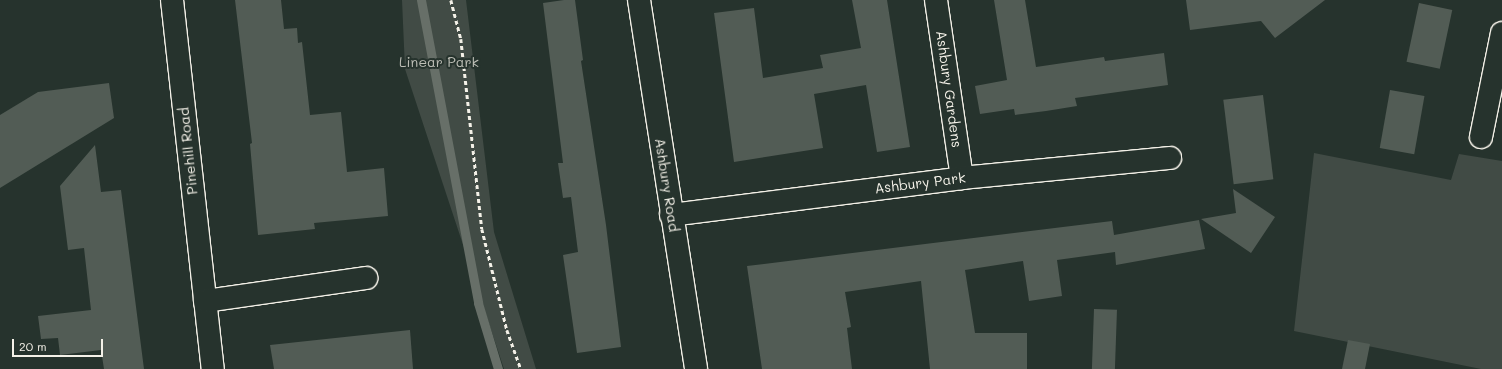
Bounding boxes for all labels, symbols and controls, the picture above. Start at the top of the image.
street label: Ashbury Gardens [932,29,966,149]
park label: Linear Park [399,54,479,70]
street label: Pinehill Road [175,106,201,196]
street label: Ashbury Road [651,137,683,233]
street label: Ashbury Park [874,169,966,197]
scale bar [14,331,105,357]
text: 20 m [19,338,47,354]

